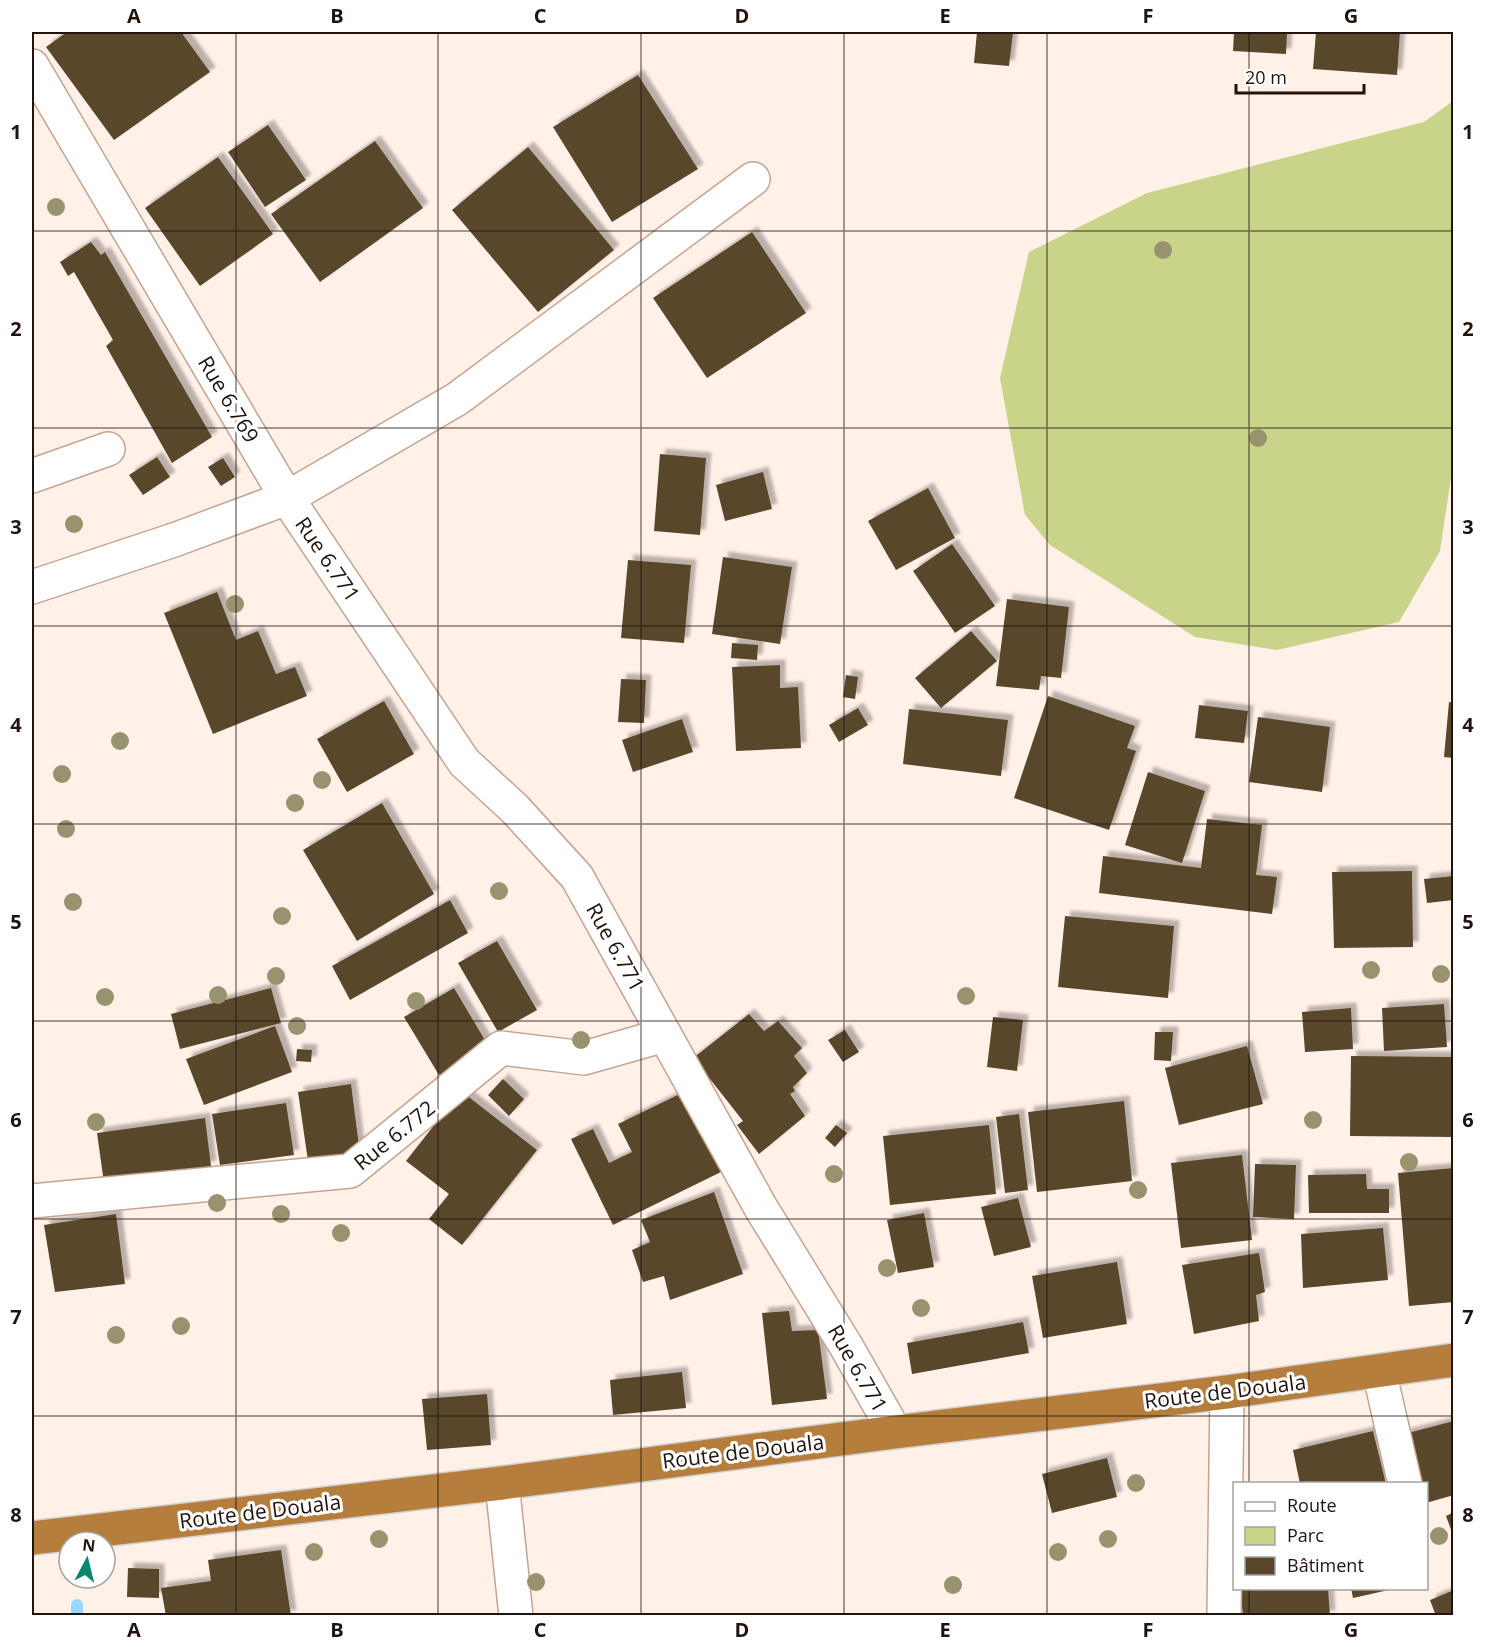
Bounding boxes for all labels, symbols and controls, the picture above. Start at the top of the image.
text: A [127,2,141,29]
text: B [330,2,344,29]
text: C [534,2,547,29]
text: D [735,2,749,29]
text: E [939,2,951,29]
text: F [1143,2,1153,29]
text: G [1344,2,1358,29]
scale bar [1236,57,1364,95]
text: 20 m [1245,65,1287,89]
text: 1 [10,118,22,145]
text: 1 [1462,118,1474,145]
text: 2 [10,315,22,342]
text: 2 [1462,315,1474,342]
street label: Rue 6.769 [192,350,266,448]
street label: Rue 6.771 [289,511,367,607]
text: 3 [10,513,22,540]
text: 3 [1462,513,1474,540]
text: 4 [10,711,22,738]
text: 4 [1462,711,1474,738]
street label: Rue 6.771 [580,898,652,996]
text: 5 [10,908,22,935]
text: 5 [1462,908,1474,935]
street label: Rue 6.772 [348,1094,440,1176]
text: 6 [10,1106,22,1133]
text: 6 [1462,1106,1474,1133]
text: 7 [10,1303,22,1330]
text: 7 [1462,1303,1474,1330]
street label: Rue 6.771 [822,1319,894,1417]
street label: Route de Douala [1143,1367,1307,1415]
street label: Route de Douala [661,1427,825,1475]
legend [1233,1482,1428,1590]
street label: Route de Douala [178,1487,342,1535]
text: Route [1287,1493,1337,1517]
text: 8 [10,1501,22,1528]
text: 8 [1462,1501,1474,1528]
text: Parc [1287,1523,1324,1547]
north arrow [57,1530,117,1590]
text: N [81,1533,97,1557]
text: Bâtiment [1287,1553,1364,1577]
text: A [127,1616,141,1643]
text: B [330,1616,344,1643]
text: C [534,1616,547,1643]
text: D [735,1616,749,1643]
text: E [939,1616,951,1643]
text: F [1143,1616,1153,1643]
text: G [1344,1616,1358,1643]

